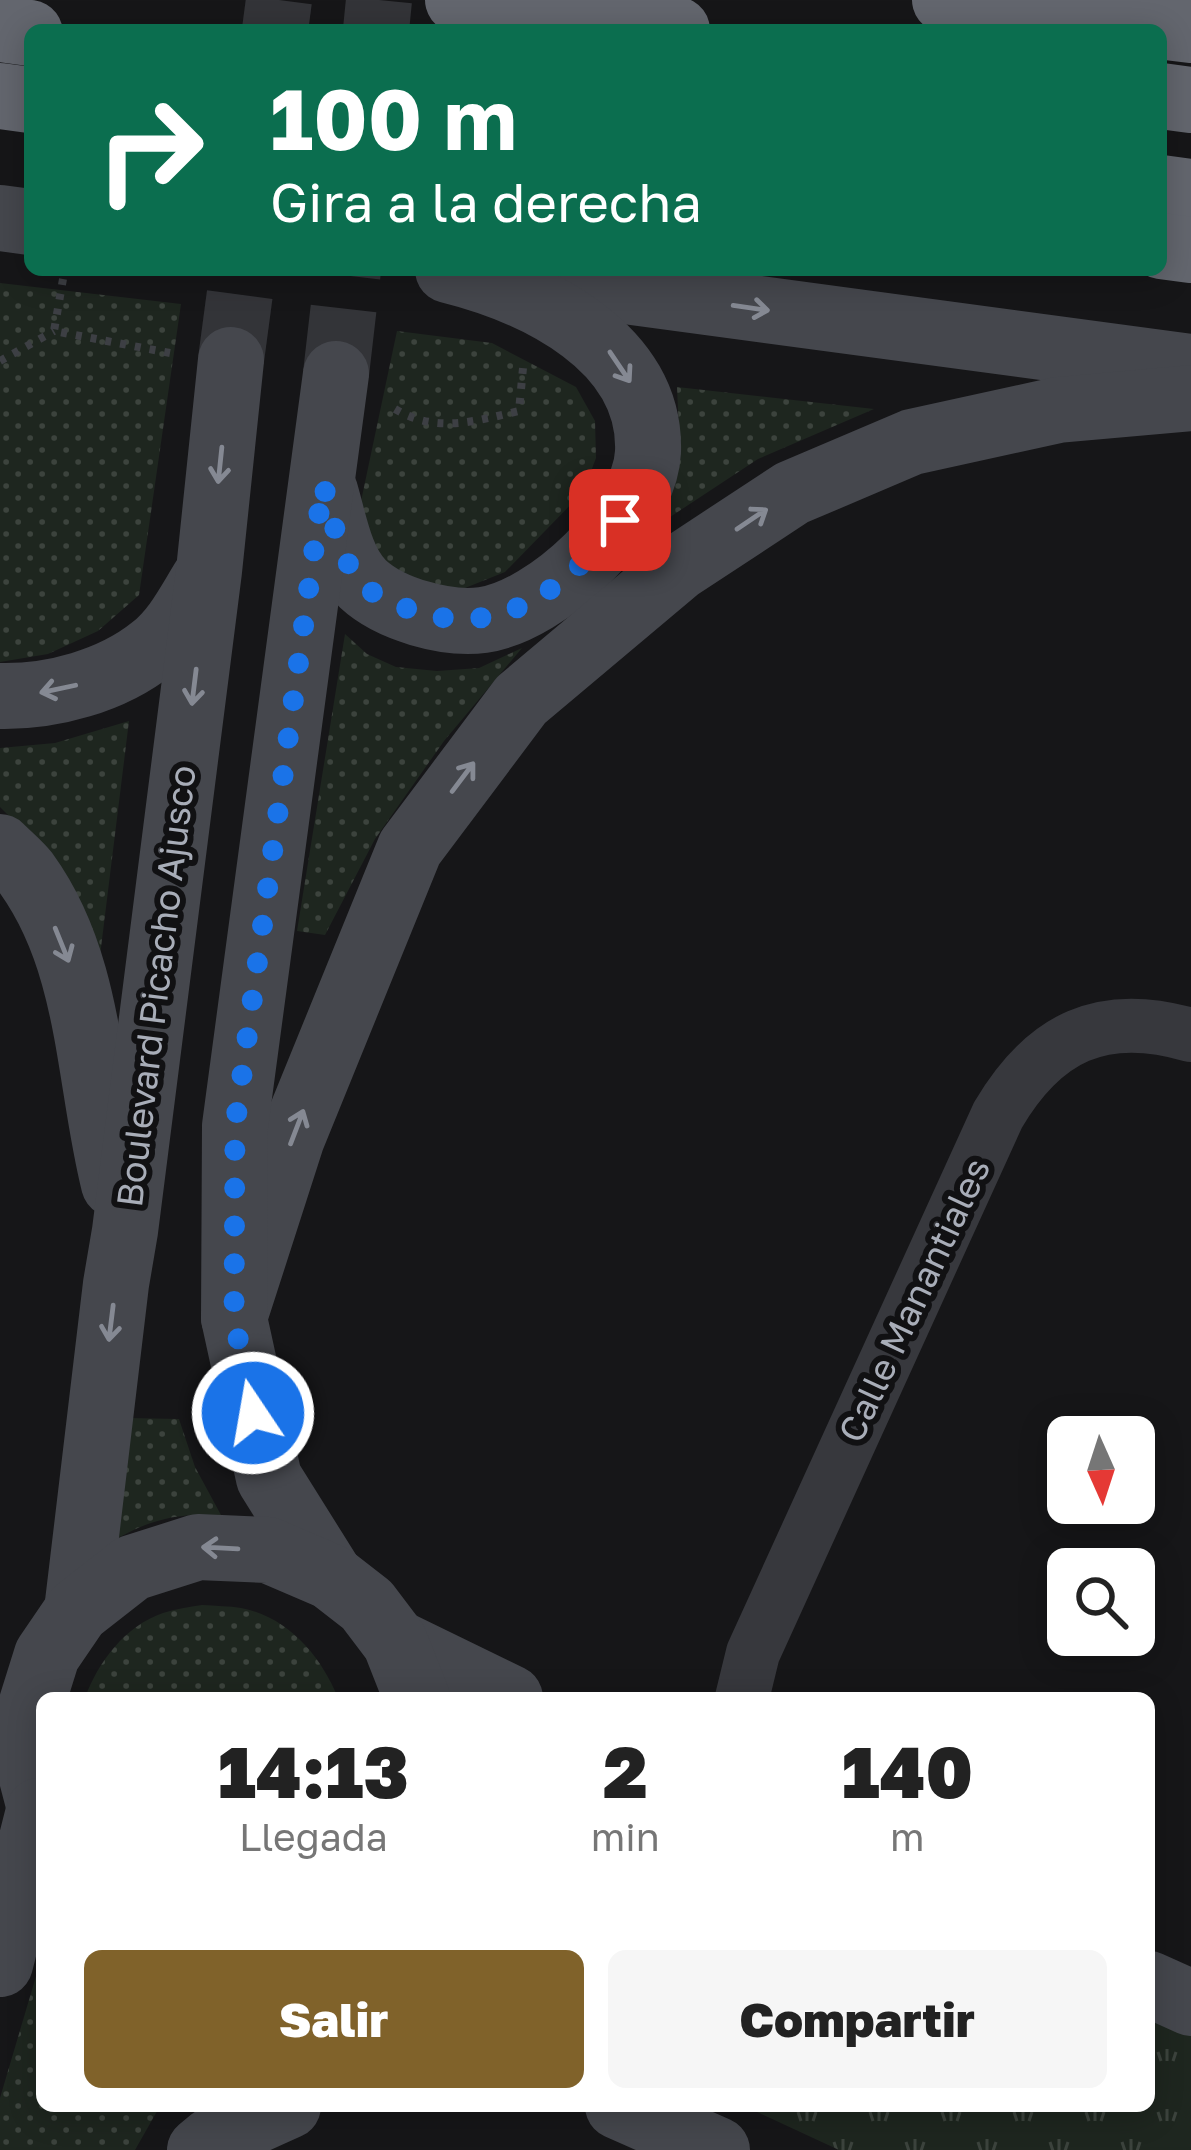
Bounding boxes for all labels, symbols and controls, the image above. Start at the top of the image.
text: 100 m [270,68,517,168]
icon: right [72,72,228,228]
text: Gira a la derecha [270,169,702,234]
one-way arrow [731,297,770,320]
one-way arrow [607,350,632,383]
one-way arrow [208,445,231,484]
pin [569,469,671,571]
icon: arrive [587,487,653,553]
one-way arrow [734,507,768,532]
one-way arrow [183,667,205,706]
one-way arrow [39,679,78,701]
one-way arrow [450,761,475,794]
street label: Boulevard Picacho Ajusco [107,763,204,1209]
one-way arrow [52,925,74,962]
one-way arrow [287,1110,309,1147]
street label: Calle Manantiales [829,1151,998,1449]
one-way arrow [100,1303,122,1342]
position arrow [190,1350,316,1476]
north arrow [1047,1416,1155,1524]
map controls [1047,1416,1155,1656]
one-way arrow [201,1536,240,1559]
button: search [1047,1548,1155,1656]
text: 14:13 [218,1727,409,1814]
text: 2 [603,1727,648,1814]
text: 140 [842,1727,973,1814]
text: Llegada [239,1813,388,1860]
text: min [591,1813,660,1860]
text: m [890,1813,925,1860]
button: Salir [84,1950,584,2088]
button: Compartir [608,1950,1107,2088]

